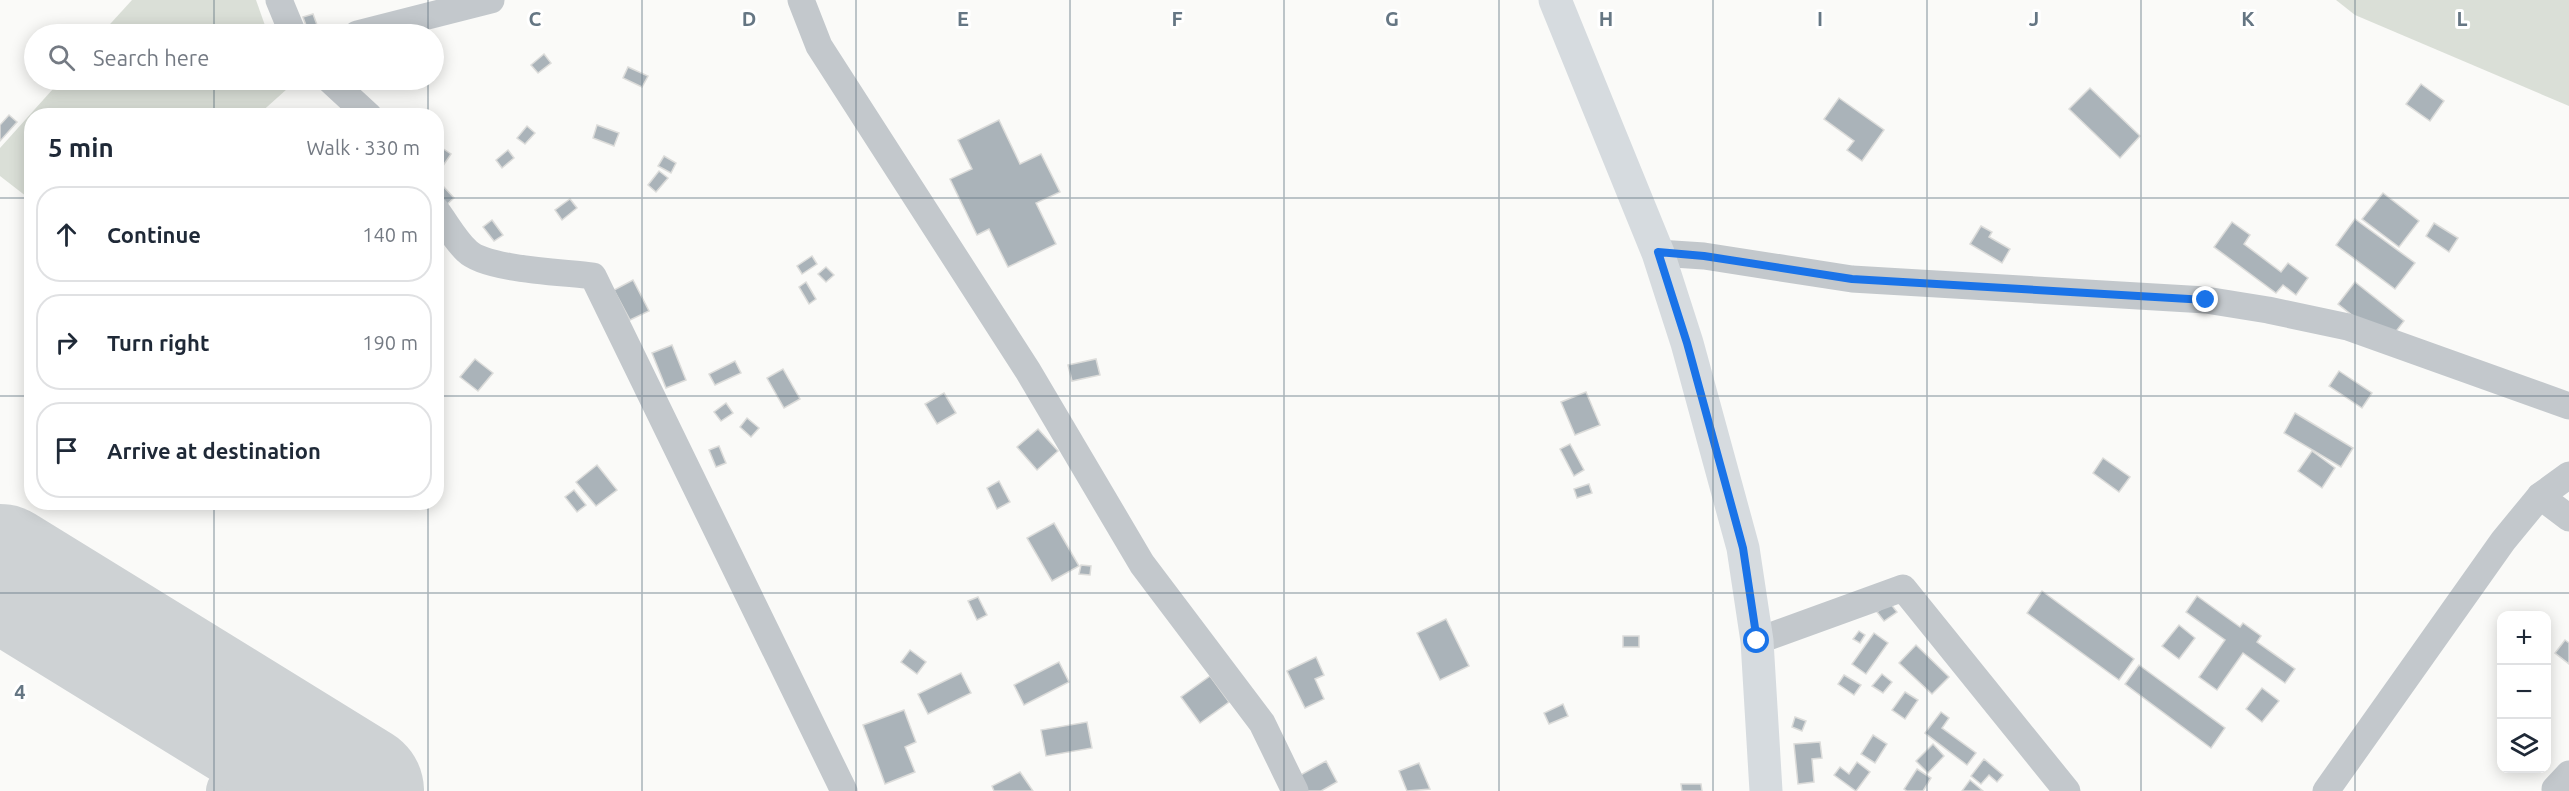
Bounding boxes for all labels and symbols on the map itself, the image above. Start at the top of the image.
text: C [529,7,542,30]
text: D [742,7,756,30]
text: E [957,7,969,30]
text: F [1171,7,1183,30]
text: G [1385,7,1399,30]
text: H [1599,7,1613,30]
text: I [1817,7,1823,30]
text: J [2029,7,2039,30]
text: K [2241,7,2255,30]
text: L [2457,7,2468,30]
route end [2192,286,2218,312]
route start [1743,627,1769,653]
text: 4 [14,680,26,703]

